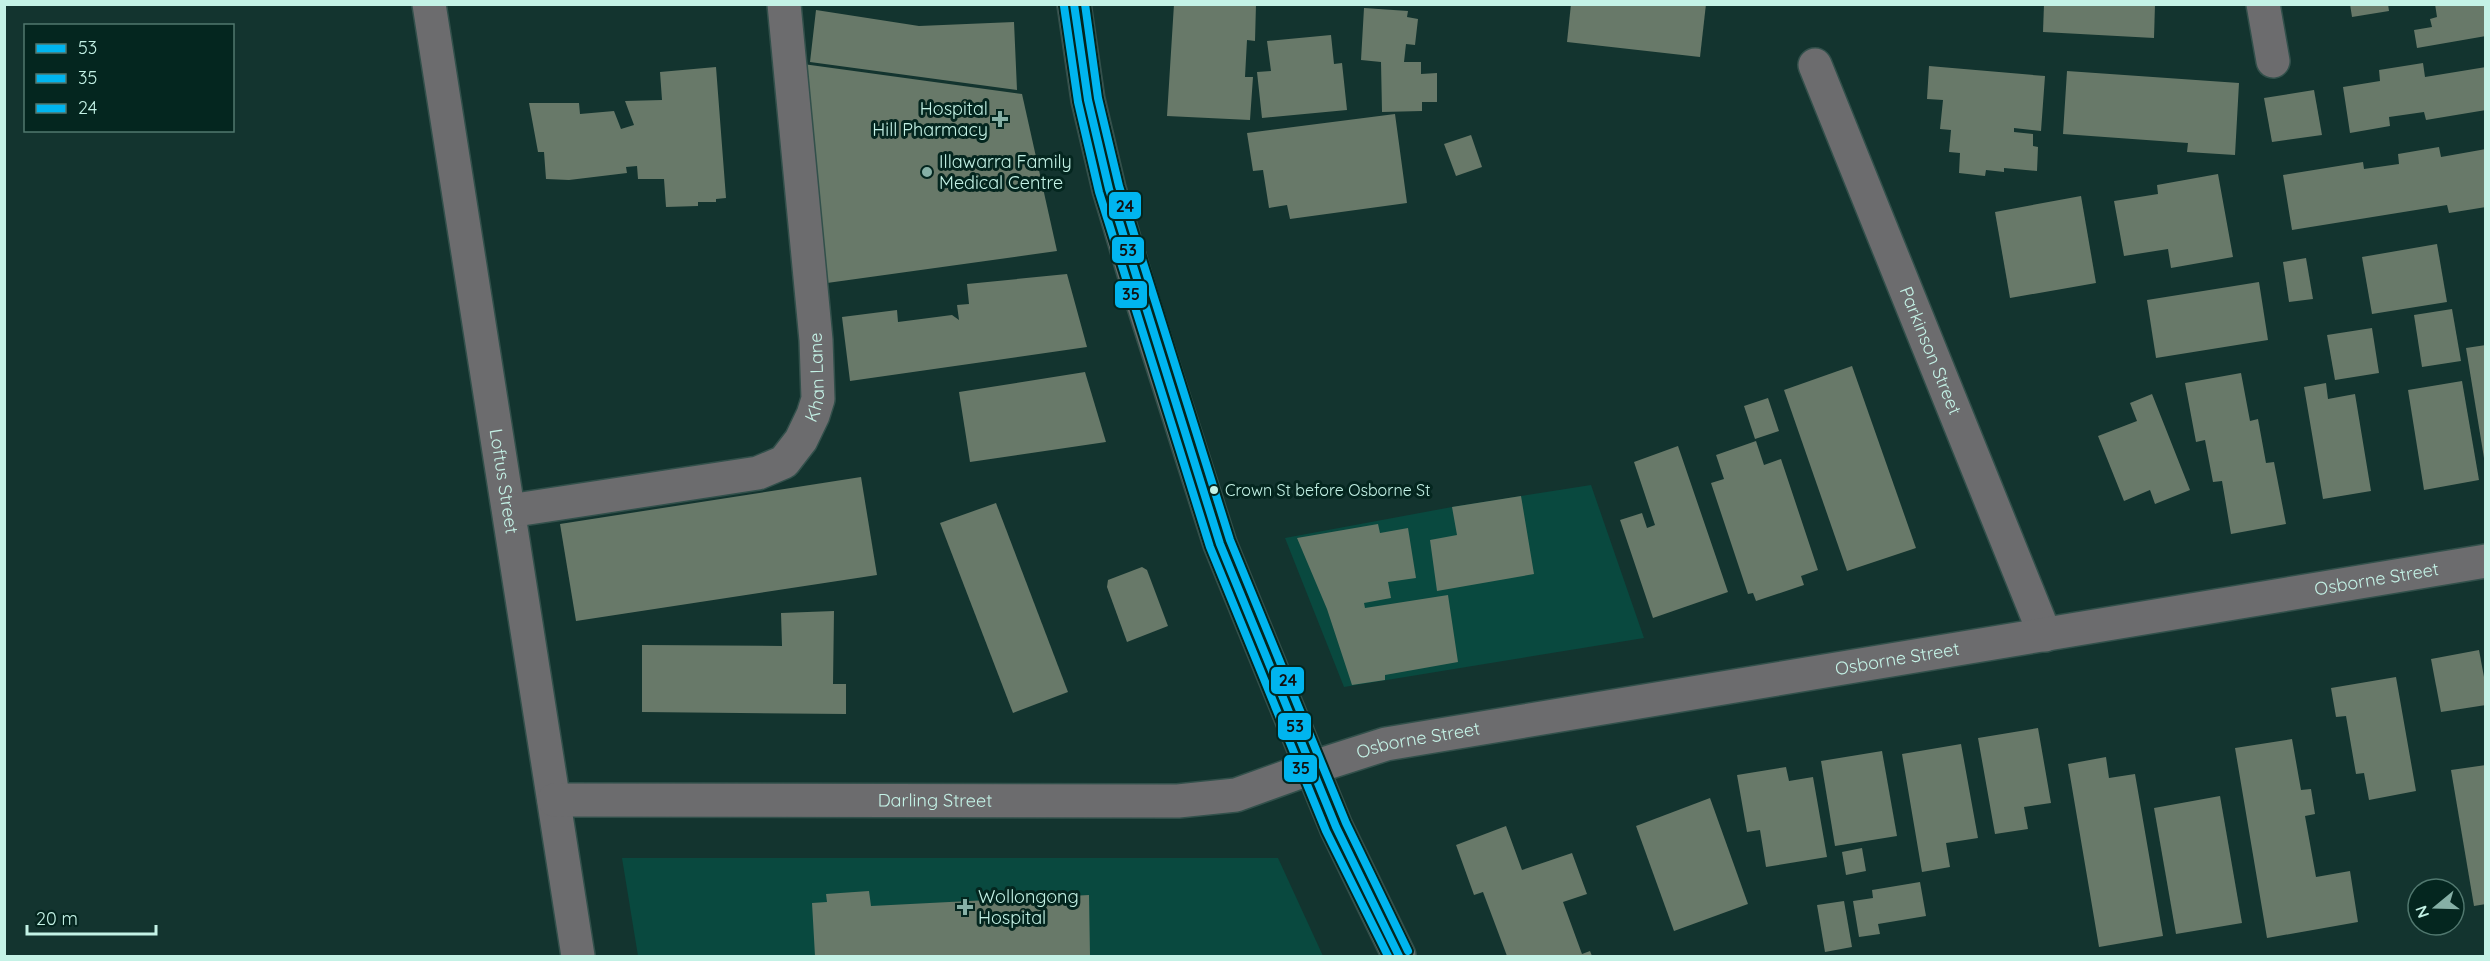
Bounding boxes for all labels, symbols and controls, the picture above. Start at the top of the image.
legend [24,24,234,132]
text: 53 [78,36,97,59]
text: 35 [78,66,97,89]
text: 24 [78,96,97,119]
place label: Hospital Hill Pharmacy [872,97,988,141]
marker: Hospital Hill Pharmacy [993,112,1007,126]
place label: Illawarra Family Medical Centre [939,150,1072,194]
marker: Illawarra Family Medical Centre [920,165,934,179]
line badge: 24 [1108,191,1142,220]
text: 24 [1116,196,1135,216]
line badge: 53 [1111,236,1145,264]
text: 53 [1119,240,1137,260]
line badge: 35 [1114,280,1148,309]
street label: Parkinson Street [1895,283,1967,418]
text: 35 [1122,284,1140,304]
street label: Khan Lane [799,332,829,426]
street label: Loftus Street [485,427,524,535]
place label: Crown St before Osborne St [1225,480,1430,500]
marker: Crown St before Osborne St [1208,484,1220,496]
street label: Osborne Street [2313,557,2440,600]
street label: Osborne Street [1833,637,1961,680]
line badge: 24 [1270,666,1305,695]
text: 24 [1279,670,1298,690]
line badge: 53 [1277,712,1312,741]
text: 53 [1286,716,1304,736]
street label: Osborne Street [1353,717,1482,764]
line badge: 35 [1283,754,1318,783]
text: 35 [1292,758,1310,778]
street label: Darling Street [878,789,992,812]
north arrow [2406,877,2466,937]
place label: Wollongong Hospital [978,885,1079,929]
scale bar [27,898,156,936]
marker: Wollongong Hospital [956,898,974,916]
text: N [2410,903,2433,921]
text: 20 m [36,907,78,930]

